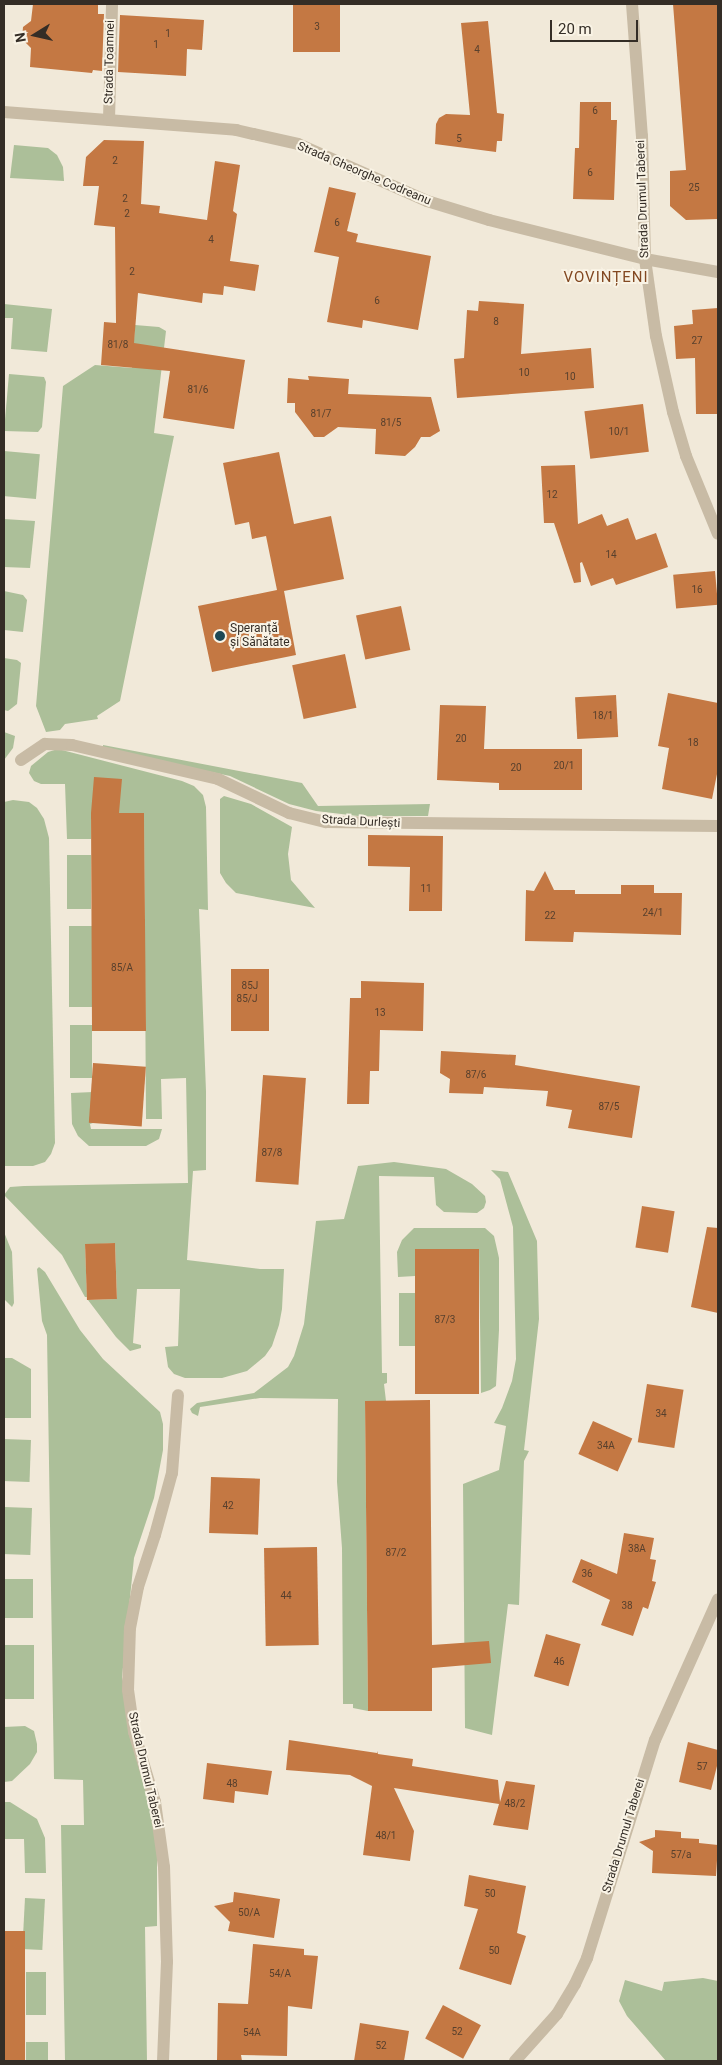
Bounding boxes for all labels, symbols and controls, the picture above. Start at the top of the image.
north arrow [10,10,60,60]
scale bar [552,10,640,42]
street label: Strada Toamnei [102,20,118,104]
text: 20 m [558,20,592,38]
house number: 3 [314,21,320,33]
house number: 1 [165,28,171,40]
text: N [11,31,29,44]
house number: 1 [153,39,159,51]
house number: 4 [474,44,480,56]
house number: 6 [592,105,598,117]
house number: 5 [456,133,462,145]
street label: Strada Gheorghe Codreanu [295,139,433,209]
street label: Strada Drumul Taberei [634,139,652,259]
house number: 2 [112,155,118,167]
house number: 6 [587,167,593,179]
house number: 25 [688,182,700,194]
house number: 2 [122,193,128,205]
house number: 2 [124,208,130,220]
house number: 6 [334,217,340,229]
house number: 4 [208,234,214,246]
house number: 2 [129,266,135,278]
district label: VOVINȚENI [562,269,650,287]
house number: 6 [374,295,380,307]
house number: 8 [493,316,499,328]
house number: 27 [691,335,703,347]
house number: 81/8 [108,339,128,351]
house number: 10 [518,367,530,379]
house number: 10 [564,371,576,383]
house number: 81/6 [188,384,208,396]
house number: 81/7 [311,408,331,420]
house number: 81/5 [381,417,401,429]
house number: 10/1 [609,426,629,438]
house number: 12 [546,489,558,501]
house number: 14 [605,549,617,561]
house number: 16 [691,584,703,596]
place label: Speranță și Sănătate [230,622,290,650]
marker: Speranță și Sănătate [214,630,226,642]
house number: 18/1 [593,710,613,722]
house number: 20 [455,733,467,745]
house number: 18 [687,737,699,749]
house number: 20/1 [554,760,574,772]
house number: 20 [510,762,522,774]
street label: Strada Durlești [321,813,401,831]
house number: 11 [420,883,432,895]
house number: 24/1 [643,907,663,919]
house number: 22 [544,910,556,922]
house number: 85/A [111,962,133,974]
house number: 85J [242,980,258,992]
house number: 85/J [237,993,257,1005]
house number: 13 [374,1007,386,1019]
house number: 87/6 [466,1069,486,1081]
house number: 87/5 [599,1101,619,1113]
house number: 87/8 [262,1147,282,1159]
house number: 87/3 [435,1314,455,1326]
house number: 34 [655,1408,667,1420]
house number: 34A [597,1440,615,1452]
house number: 42 [222,1500,234,1512]
house number: 38A [628,1543,646,1555]
house number: 87/2 [386,1547,406,1559]
house number: 36 [581,1568,593,1580]
house number: 44 [280,1590,292,1602]
house number: 38 [621,1600,633,1612]
house number: 46 [553,1656,565,1668]
street label: Strada Drumul Taberei [125,1711,165,1829]
house number: 57 [696,1761,708,1773]
street label: Strada Drumul Taberei [600,1777,648,1895]
house number: 48 [226,1778,238,1790]
house number: 48/2 [505,1798,525,1810]
house number: 48/1 [376,1830,396,1842]
house number: 57/a [671,1849,691,1861]
house number: 50 [484,1888,496,1900]
house number: 50/A [238,1907,260,1919]
house number: 50 [488,1945,500,1957]
house number: 54/A [269,1968,291,1980]
house number: 52 [451,2026,463,2038]
house number: 54A [243,2027,261,2039]
house number: 52 [375,2040,387,2052]

